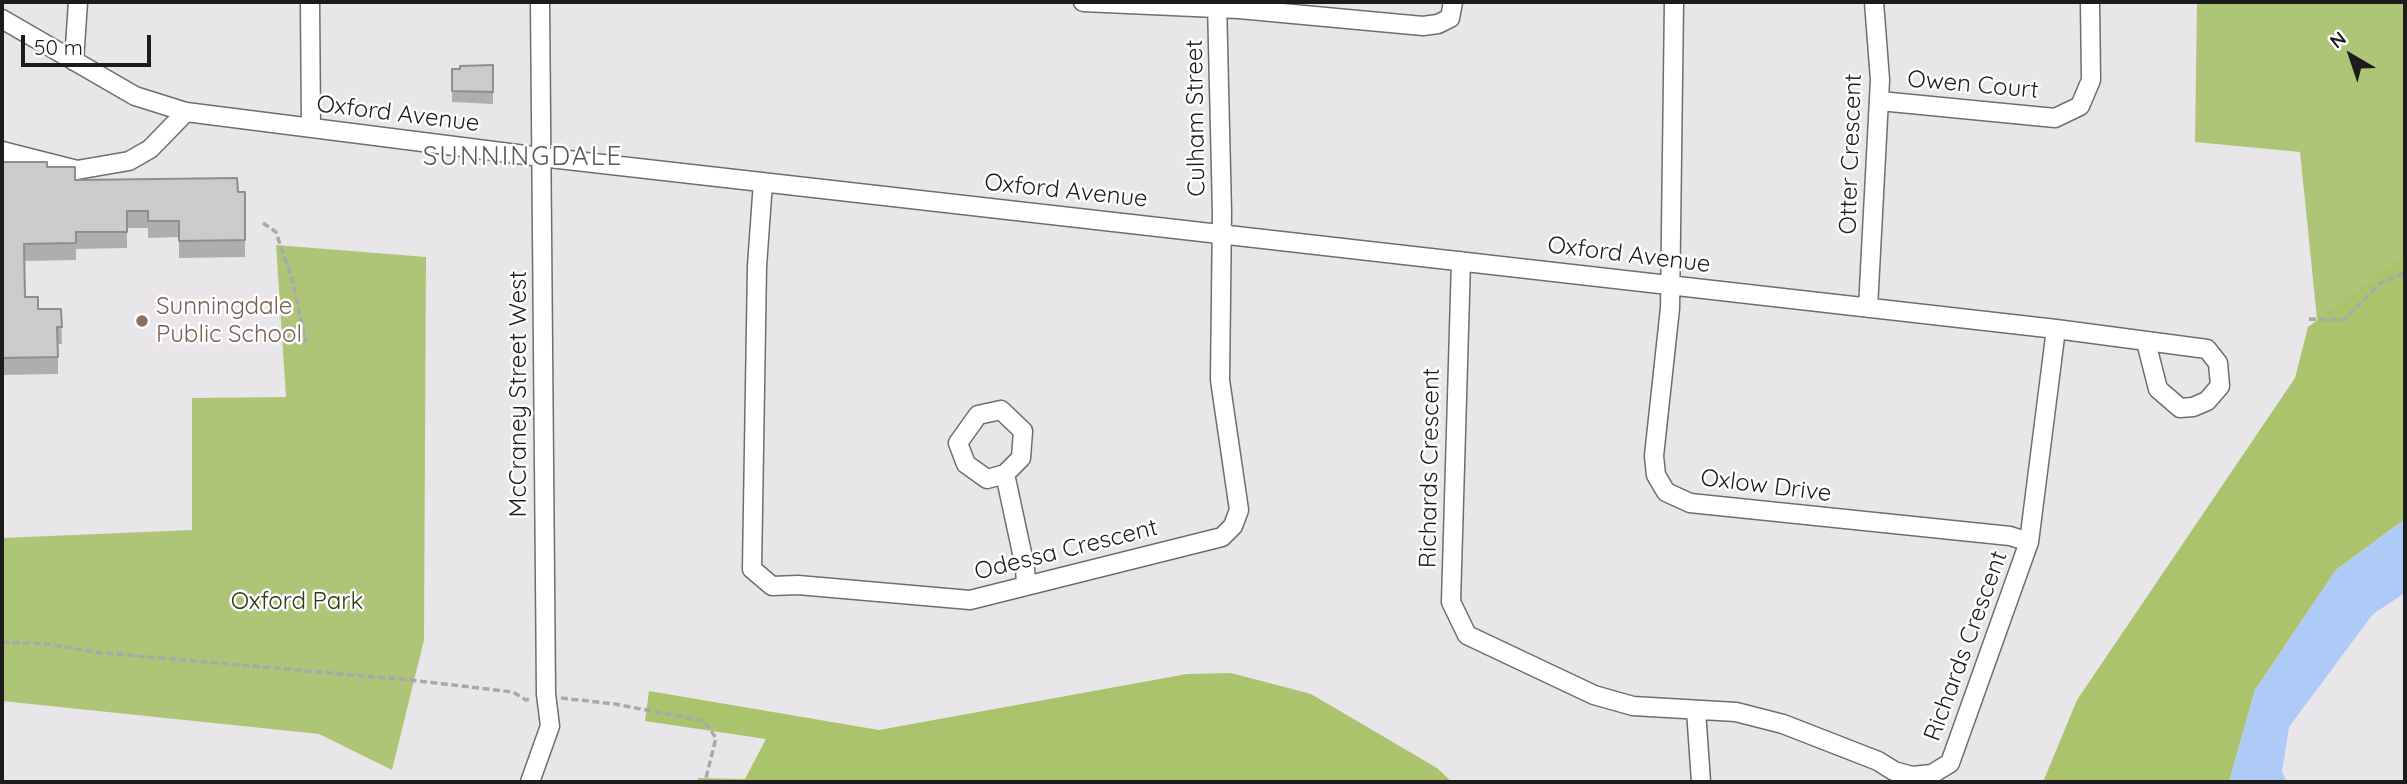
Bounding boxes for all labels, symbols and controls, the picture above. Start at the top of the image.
scale bar [24,21,154,65]
north arrow [2316,21,2386,91]
text: N [2325,26,2351,53]
text: 50 m [34,34,83,60]
street label: Culham Street [1180,39,1212,197]
street label: Owen Court [1906,65,2040,105]
street label: Otter Crescent [1834,73,1868,235]
street label: Oxford Avenue [315,90,481,138]
district label: SUNNINGDALE [424,141,622,173]
street label: Oxford Avenue [983,168,1149,214]
street label: Oxford Avenue [1546,231,1712,279]
street label: McCraney Street West [505,271,533,517]
place label: Sunningdale Public School [156,293,302,349]
marker: Sunningdale Public School [134,313,150,329]
street label: Richards Crescent [1414,368,1446,568]
street label: Oxlow Drive [1699,464,1833,508]
street label: Odessa Crescent [971,513,1161,587]
street label: Richards Crescent [1918,547,2014,745]
park label: Oxford Park [231,588,363,616]

